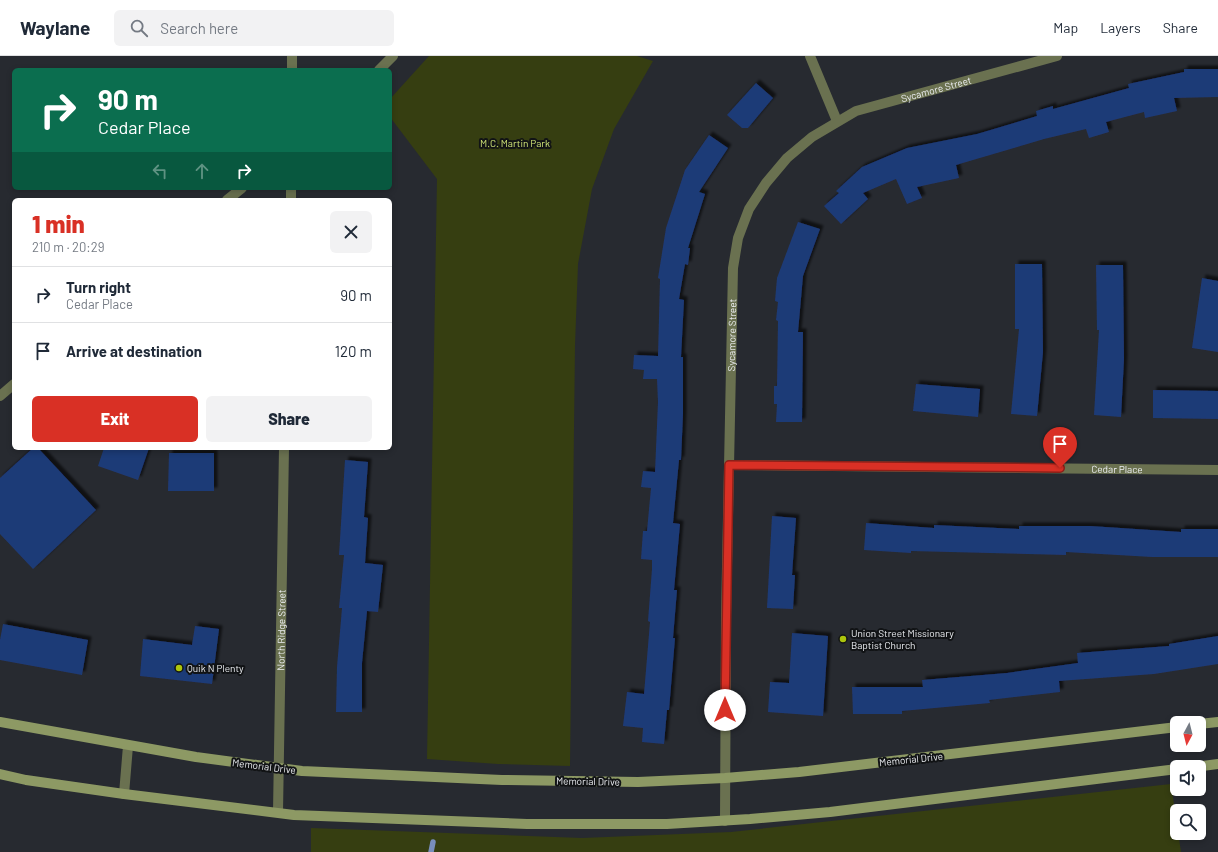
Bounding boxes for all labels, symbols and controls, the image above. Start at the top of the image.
search box [114,10,394,46]
text: Waylane [20,16,90,39]
icon: search [128,17,150,39]
text: Search here [160,19,238,37]
text: Map [1053,19,1078,36]
text: Layers [1100,19,1141,36]
text: Share [1163,19,1198,36]
street label: Sycamore Street [900,74,973,104]
text: 90 m [98,82,158,116]
icon: right [32,84,84,136]
text: Cedar Place [98,116,191,138]
park label: M.C. Martin Park [480,137,550,149]
icon: left [149,160,171,182]
icon: ahead [191,160,213,182]
icon: right [233,160,255,182]
text: 1 min [32,209,85,238]
button: close [330,211,372,253]
text: 210 m · 20:29 [32,239,104,255]
text: Turn right [66,278,131,296]
icon: right [32,284,54,306]
text: 90 m [340,286,372,304]
text: Cedar Place [66,296,133,312]
street label: Sycamore Street [725,298,738,371]
icon: arrive [32,340,54,362]
text: Arrive at destination [66,342,202,360]
text: 120 m [335,342,372,360]
button: Exit [32,396,198,442]
button: Share [206,396,372,442]
pin [1043,427,1077,468]
icon: arrive [1049,433,1071,455]
street label: Cedar Place [1091,463,1143,475]
street label: North Ridge Street [274,589,288,671]
place label: Union Street Missionary Baptist Church [851,627,954,651]
marker: Union Street Missionary Baptist Church [838,634,848,644]
place label: Quik N Plenty [187,662,244,674]
marker: Quik N Plenty [174,663,184,673]
position arrow [704,689,746,731]
north arrow [1170,716,1206,752]
map controls [1170,716,1206,840]
street label: Memorial Drive [879,750,943,768]
street label: Memorial Drive [231,756,297,776]
button: sound [1170,760,1206,796]
street label: Memorial Drive [556,774,620,788]
button: search [1170,804,1206,840]

